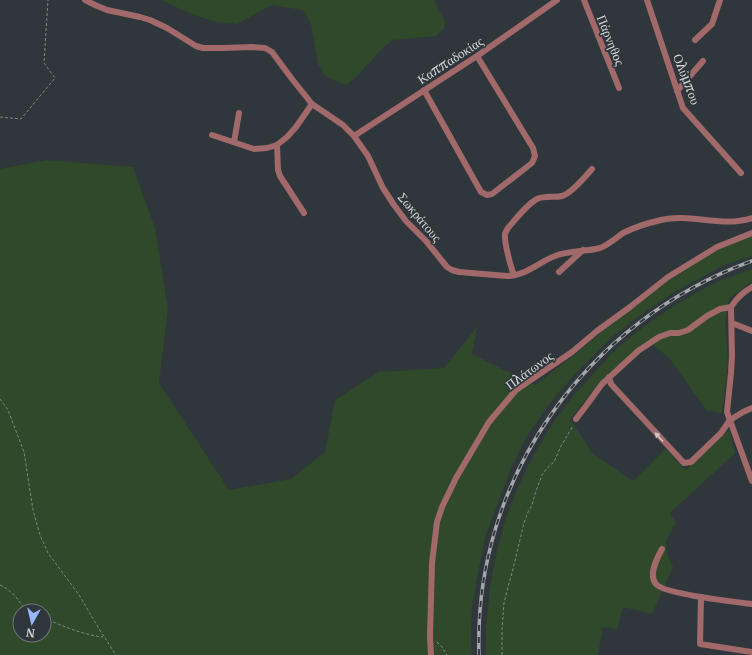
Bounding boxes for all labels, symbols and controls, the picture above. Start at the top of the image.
street label: Πάρνηθος [593,12,629,69]
street label: Καππαδοκίας [414,32,487,88]
street label: Ολύμπου [669,51,704,107]
street label: Σωκράτους [394,189,446,246]
street label: Πλάτωνος [502,347,557,393]
one-way arrow [655,431,664,442]
north arrow [12,603,52,643]
text: N [25,625,36,640]

